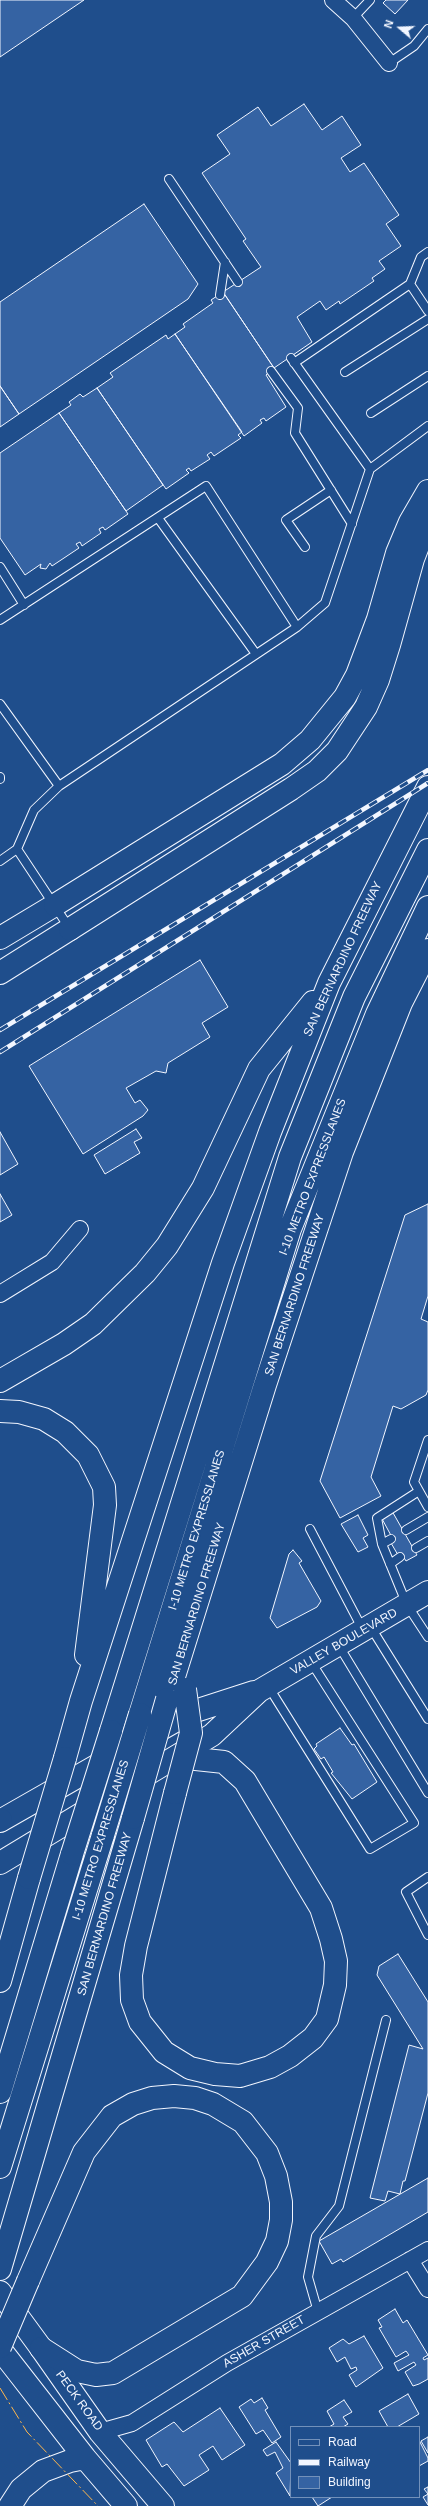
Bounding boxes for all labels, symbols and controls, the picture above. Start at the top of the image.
north arrow [380,8,420,48]
text: N [382,18,396,30]
street label: SAN BERNARDINO FREEWAY [301,879,385,1039]
street label: I-10 METRO EXPRESSLANES [276,1097,350,1257]
street label: SAN BERNARDINO FREEWAY [262,1212,328,1378]
street label: I-10 METRO EXPRESSLANES [166,1448,228,1612]
street label: SAN BERNARDINO FREEWAY [165,1521,229,1687]
street label: VALLEY BOULEVARD [288,1606,400,1678]
street label: I-10 METRO EXPRESSLANES [70,1758,132,1922]
street label: SAN BERNARDINO FREEWAY [75,1831,135,1997]
street label: ASHER STREET [221,2313,307,2371]
street label: PECK ROAD [52,2368,106,2434]
legend [290,2426,420,2498]
text: Road [328,2435,357,2449]
text: Railway [328,2455,370,2469]
text: Building [328,2475,371,2489]

